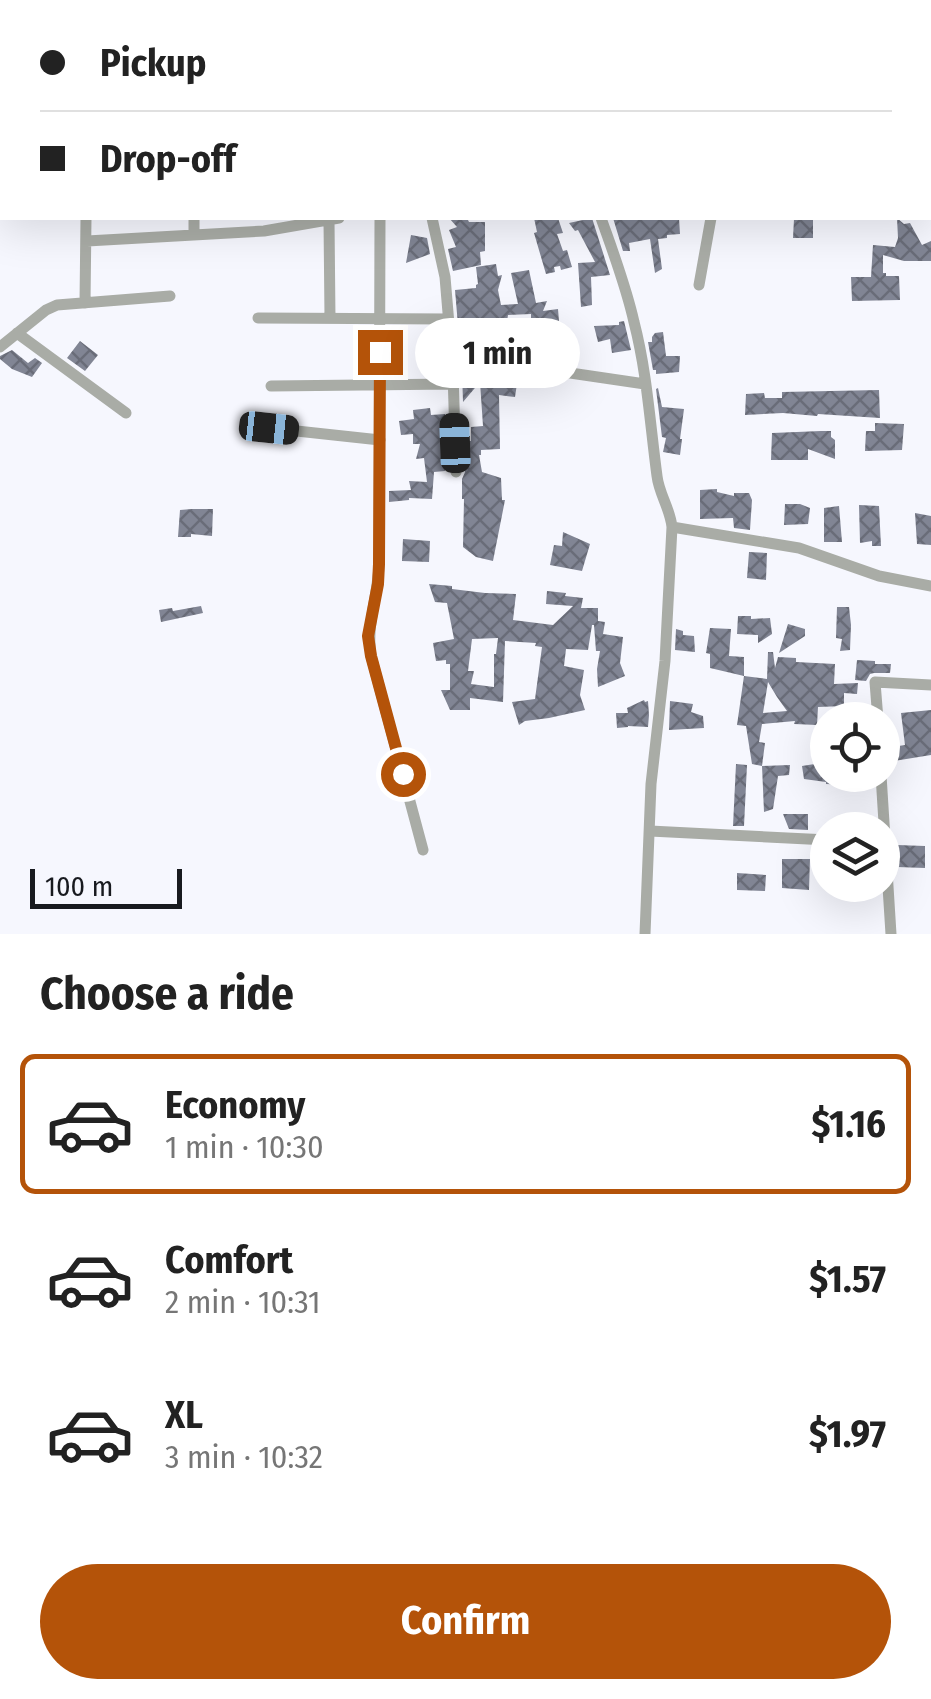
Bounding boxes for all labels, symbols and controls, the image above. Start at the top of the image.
text: Pickup [100,40,206,86]
text: Drop-off [100,136,236,182]
callout: 1 min [415,317,580,387]
route end [358,330,403,375]
text: 1 min [463,334,532,372]
car [238,410,300,446]
car [439,412,471,474]
map controls [810,702,900,902]
button: locate [810,702,900,792]
route start [381,752,426,797]
button: layers [810,812,900,902]
scale bar [30,864,182,908]
text: 100 m [45,870,113,903]
text: Choose a ride [40,967,294,1021]
icon: car [45,1079,135,1169]
text: Economy [165,1082,305,1128]
text: $1.16 [812,1101,886,1147]
text: 1 min · 10:30 [165,1128,324,1166]
icon: car [45,1234,135,1324]
text: Comfort [165,1237,293,1283]
text: $1.57 [809,1256,886,1302]
text: 2 min · 10:31 [165,1283,320,1321]
icon: car [45,1389,135,1479]
text: XL [165,1392,203,1438]
text: $1.97 [809,1411,886,1457]
text: 3 min · 10:32 [165,1438,323,1476]
button: Confirm [40,1564,891,1679]

